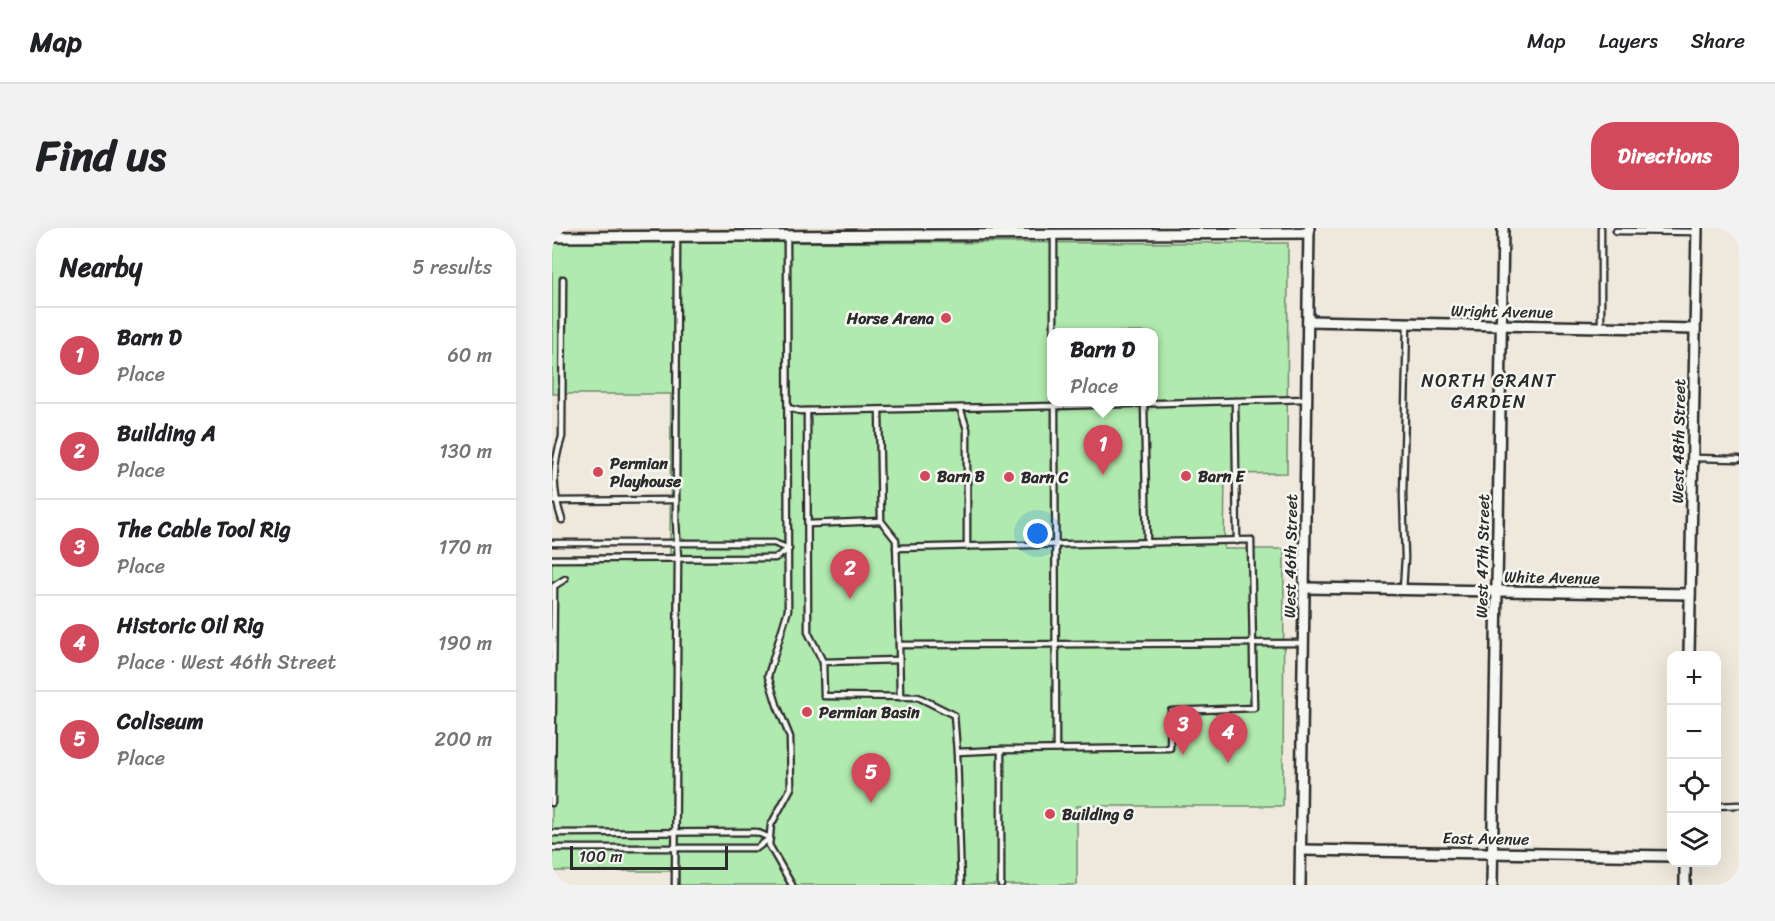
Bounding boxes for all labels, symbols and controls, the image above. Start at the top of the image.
text: Map [30,17,82,66]
text: Map [1527,22,1566,60]
text: Layers [1599,22,1658,60]
text: Share [1691,22,1745,60]
text: Find us [36,119,166,193]
button: Directions [1591,122,1739,190]
text: Nearby [60,244,142,290]
text: 5 results [413,250,492,285]
street label: Wright Avenue [1451,296,1554,327]
place label: Horse Arena [846,304,934,333]
marker: Horse Arena [939,311,953,325]
text: Barn D [117,318,182,357]
popup [1047,328,1158,406]
text: Barn D [1070,330,1135,369]
text: 1 [75,338,84,373]
text: 60 m [447,338,492,373]
text: Place [117,357,165,392]
district label: NORTH GRANT GARDEN [1421,365,1557,418]
text: Place [1070,369,1118,404]
street label: West 48th Street [1663,378,1694,504]
text: Building A [117,414,216,453]
pin: 1 [1084,426,1122,475]
text: 2 [74,434,85,469]
text: 130 m [439,434,492,469]
place label: Permian Playhouse [610,449,682,496]
text: Place [117,453,165,488]
place label: Barn B [937,462,985,491]
place label: Barn E [1198,462,1245,491]
place label: Barn C [1021,463,1068,492]
marker: Permian Playhouse [591,465,605,479]
marker: Barn B [918,469,932,483]
marker: Barn E [1179,469,1193,483]
marker: Barn C [1002,470,1016,484]
street label: West 46th Street [1275,494,1306,618]
street label: West 47th Street [1467,494,1498,618]
text: The Cable Tool Rig [117,510,291,549]
your location [1023,519,1052,548]
text: 3 [74,530,85,565]
text: 170 m [439,530,492,565]
text: Place [117,549,165,584]
pin: 2 [830,550,870,599]
street label: White Avenue [1504,562,1600,593]
text: Historic Oil Rig [117,606,264,645]
text: 4 [73,626,86,661]
text: 190 m [438,626,492,661]
text: Place · West 46th Street [117,645,336,680]
map controls [1667,651,1721,867]
button: + [1667,651,1721,705]
place label: Permian Basin [819,698,920,727]
text: Coliseum [117,702,204,741]
marker: Permian Basin [800,705,814,719]
button: − [1667,705,1721,759]
pin: 3 [1164,706,1202,755]
pin: 4 [1208,714,1248,763]
text: 5 [73,722,86,757]
text: 200 m [435,722,492,757]
text: Place [117,741,165,776]
pin: 5 [852,754,890,803]
button: locate [1667,759,1721,813]
place label: Building G [1062,800,1134,829]
marker: Building G [1043,807,1057,821]
button: layers [1667,813,1721,867]
street label: East Avenue [1442,823,1530,854]
text: 100 m [579,842,623,871]
scale bar [570,843,728,870]

